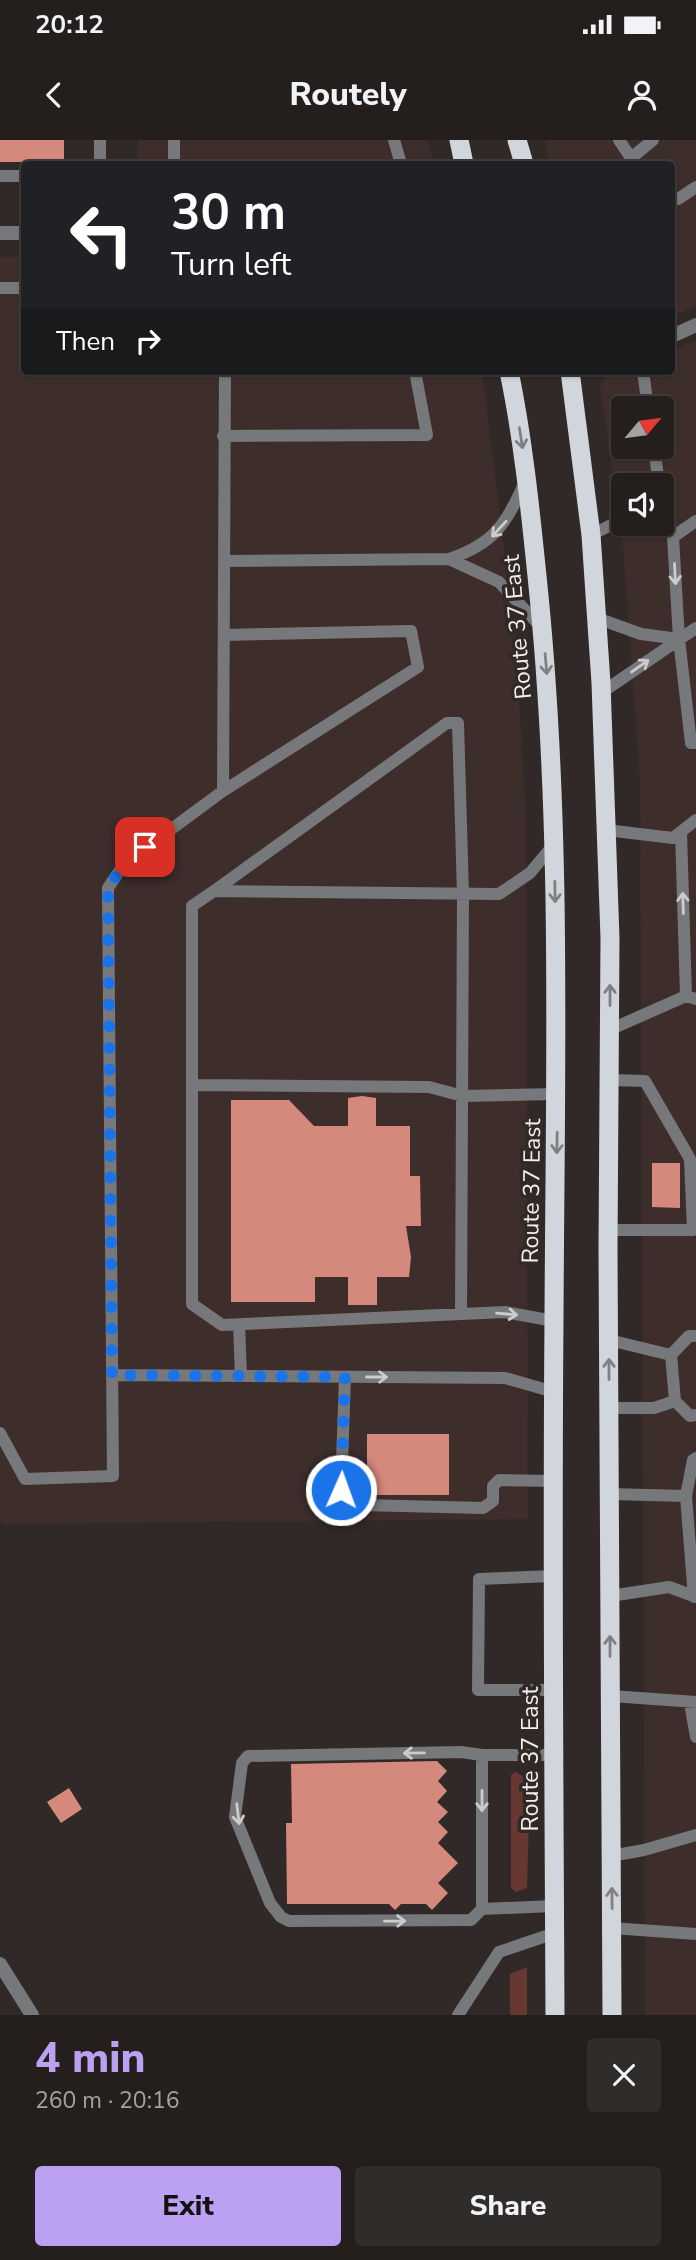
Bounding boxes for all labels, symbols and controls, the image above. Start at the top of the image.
text: 20:12 [35,7,104,42]
text: Routely [289,73,407,116]
icon: back [35,76,73,114]
icon: person [623,76,661,114]
text: 30 m [171,179,286,246]
icon: left [56,189,147,280]
text: Turn left [171,243,291,286]
icon: right [129,322,167,360]
text: Then [56,324,115,359]
north arrow [611,396,674,458]
map controls [611,396,674,536]
one-way arrow [515,426,528,449]
button: sound [611,473,674,536]
one-way arrow [491,520,507,538]
street label: Route 37 East [496,553,539,700]
one-way arrow [669,562,682,585]
one-way arrow [540,653,553,675]
one-way arrow [630,659,649,673]
pin [115,817,175,877]
icon: arrive [126,828,164,866]
one-way arrow [548,880,562,903]
one-way arrow [677,892,690,915]
one-way arrow [603,984,617,1007]
street label: Route 37 East [515,1117,548,1264]
one-way arrow [550,1132,563,1155]
one-way arrow [495,1308,518,1321]
one-way arrow [602,1358,616,1381]
one-way arrow [365,1370,388,1384]
position arrow [304,1453,378,1527]
one-way arrow [603,1635,617,1658]
street label: Route 37 East [515,1686,546,1831]
one-way arrow [403,1746,426,1760]
one-way arrow [475,1789,489,1812]
one-way arrow [231,1803,244,1825]
one-way arrow [605,1887,619,1910]
one-way arrow [383,1914,406,1928]
text: 4 min [35,2030,145,2087]
button: close [587,2038,661,2112]
text: 260 m · 20:16 [35,2085,180,2116]
button: Exit [35,2166,341,2246]
button: Share [355,2166,661,2246]

